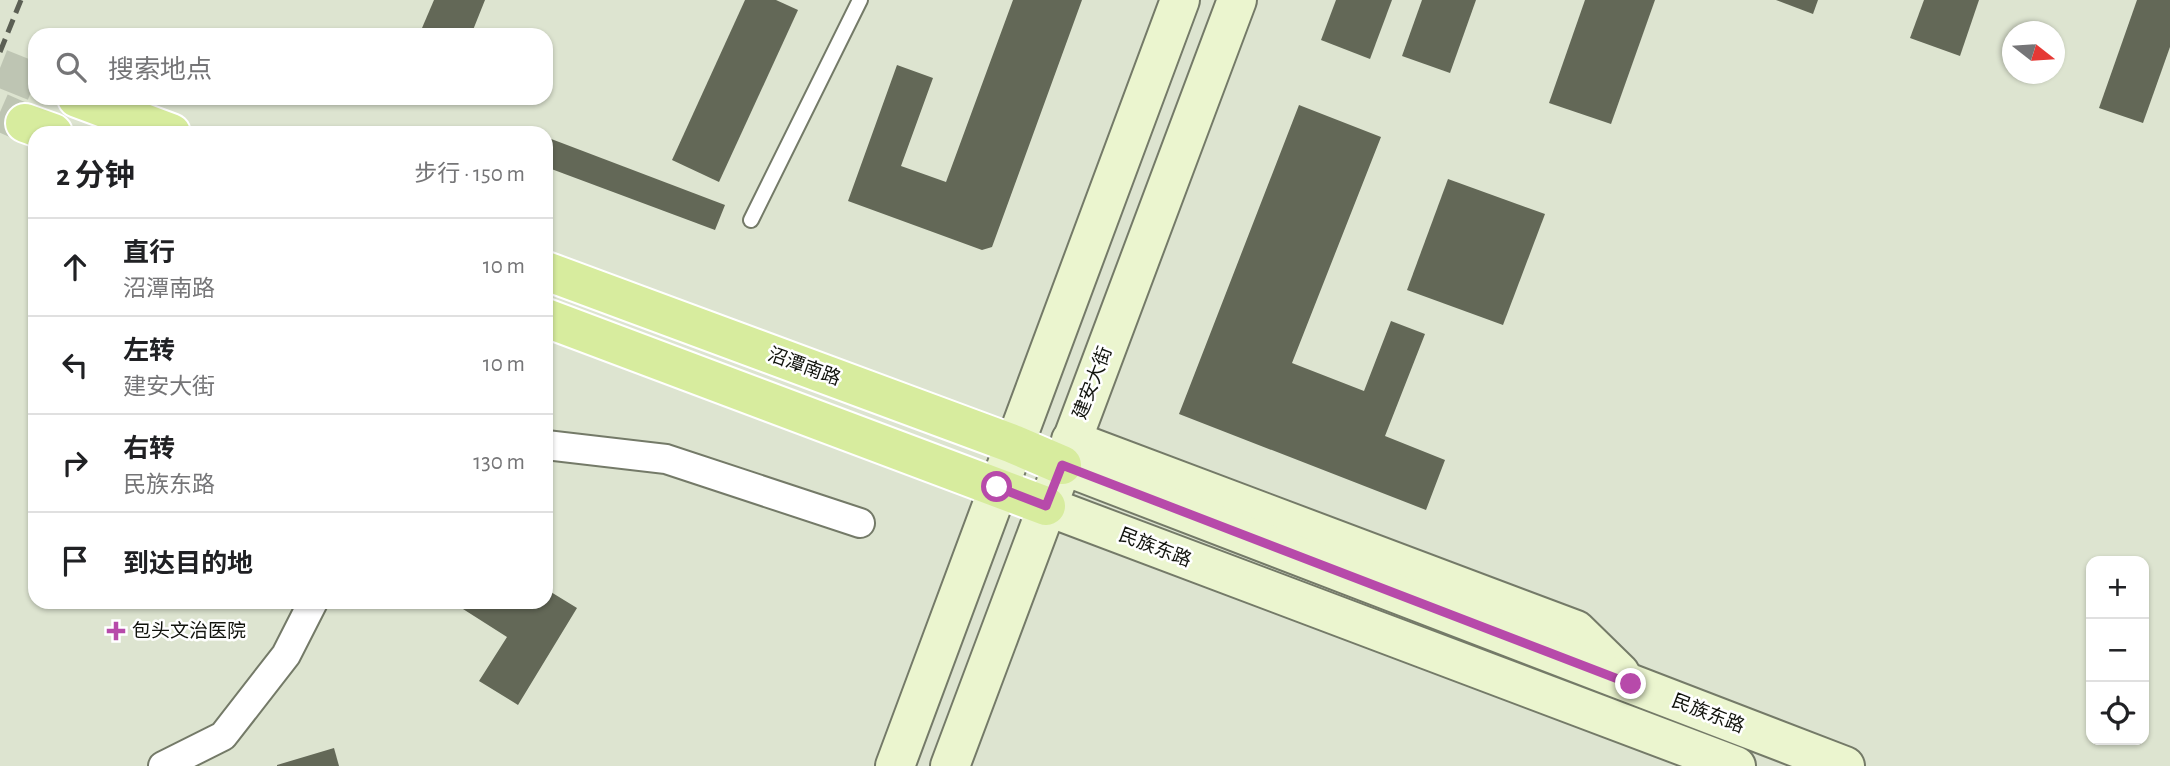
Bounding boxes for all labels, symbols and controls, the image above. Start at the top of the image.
north arrow [2002,21,2065,84]
search box [28,28,553,105]
icon: search [52,48,90,86]
text: 搜索地点 [108,57,212,83]
text: 2 分钟 [56,161,135,191]
text: 步行 · 150 m [414,163,525,186]
text: 直行 [123,240,175,266]
icon: ahead [56,248,94,286]
text: 10 m [483,255,525,278]
text: 沼潭南路 [123,278,215,301]
text: 左转 [123,338,175,364]
street label: 建安大街 [1069,343,1115,422]
street label: 沼潭南路 [765,344,843,389]
icon: left [56,346,94,384]
text: 10 m [483,353,525,376]
text: 建安大街 [123,376,215,399]
text: 右转 [123,436,175,462]
icon: right [56,444,94,482]
text: 130 m [473,451,525,474]
route start [981,471,1012,502]
text: 民族东路 [123,474,215,497]
street label: 民族东路 [1116,524,1195,570]
icon: arrive [56,542,94,580]
text: 到达目的地 [123,551,253,577]
map controls [2086,556,2149,745]
button: + [2086,556,2149,619]
button: − [2086,619,2149,682]
place label: 包头文治医院 [132,620,246,641]
marker: 包头文治医院 [106,621,126,641]
route end [1615,668,1646,699]
button: locate [2086,682,2149,745]
street label: 民族东路 [1669,690,1748,736]

